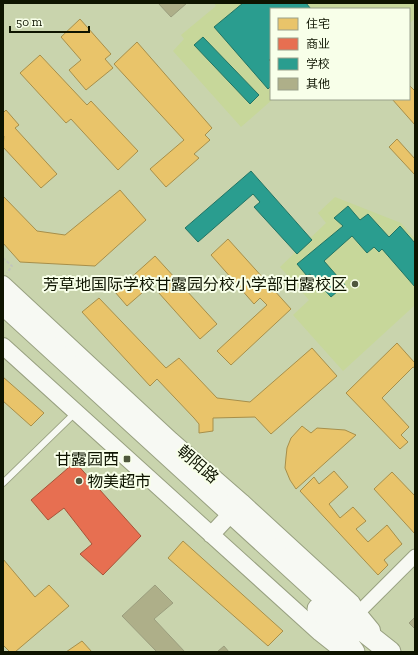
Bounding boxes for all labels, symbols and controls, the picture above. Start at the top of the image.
scale bar [10,8,89,34]
legend [270,8,410,100]
text: 50 m [16,15,43,29]
text: 住宅 [306,17,330,31]
text: 商业 [306,37,330,51]
text: 学校 [306,57,330,71]
text: 其他 [306,77,330,91]
place label: 芳草地国际学校甘露园分校小学部甘露校区 [43,275,347,294]
marker: 芳草地国际学校甘露园分校小学部甘露校区 [350,279,360,289]
street label: 朝阳路 [174,441,222,487]
place label: 甘露园西 [55,450,119,469]
marker: 甘露园西 [122,454,132,464]
place label: 物美超市 [87,472,151,491]
marker: 物美超市 [74,476,84,486]

